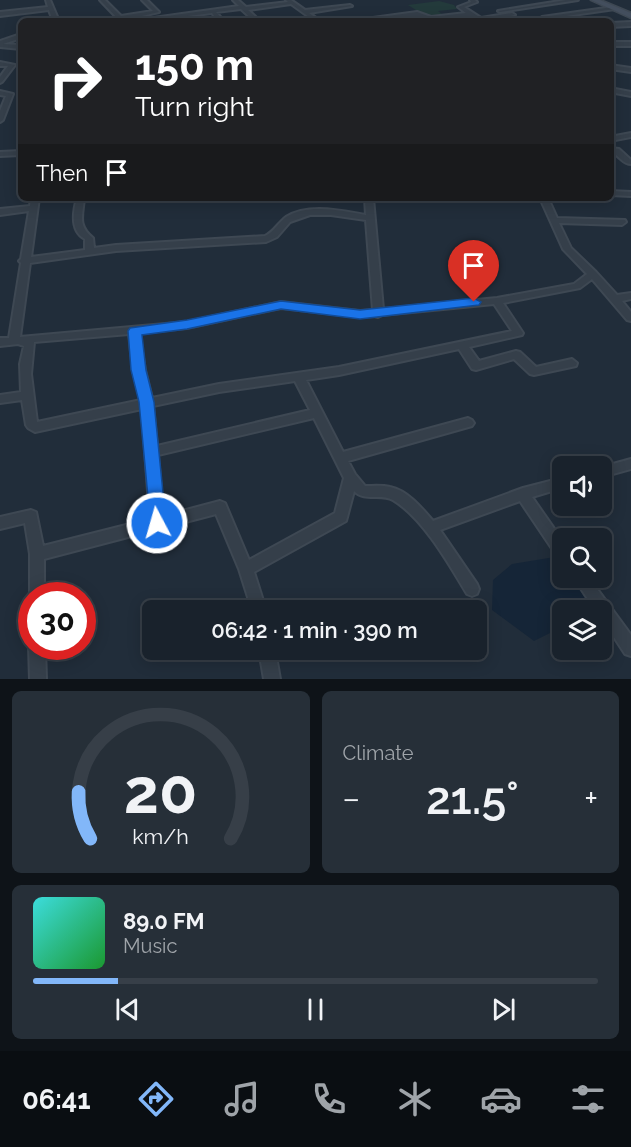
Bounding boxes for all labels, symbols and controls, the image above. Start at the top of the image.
text: 150 m [135,41,254,90]
icon: right [36,42,114,120]
text: Turn right [135,91,254,122]
icon: arrive [100,156,133,189]
text: Then [36,160,88,186]
pin [448,240,499,302]
icon: arrive [457,249,490,282]
map controls [552,456,612,660]
button: sound [552,456,612,516]
position arrow [125,491,189,555]
button: search [552,528,612,588]
speed limit sign: 30 [18,582,96,660]
button: layers [552,600,612,660]
text: 06:42 · 1 min · 390 m [211,617,418,643]
text: Climate [343,741,414,765]
text: 20 [124,754,197,828]
text: 21.5° [426,772,519,825]
text: − [343,779,360,818]
text: + [584,779,598,818]
text: km/h [132,824,189,849]
text: 89.0 FM [123,908,205,934]
text: Music [123,934,177,958]
icon: previous [111,993,144,1026]
icon: pause [299,993,332,1026]
icon: next [487,993,520,1026]
icon: directions [135,1078,177,1120]
icon: music [221,1078,263,1120]
icon: phone [308,1078,350,1120]
icon: climate [394,1078,436,1120]
icon: car [480,1078,522,1120]
icon: filters [567,1078,609,1120]
text: 06:41 [22,1084,91,1115]

